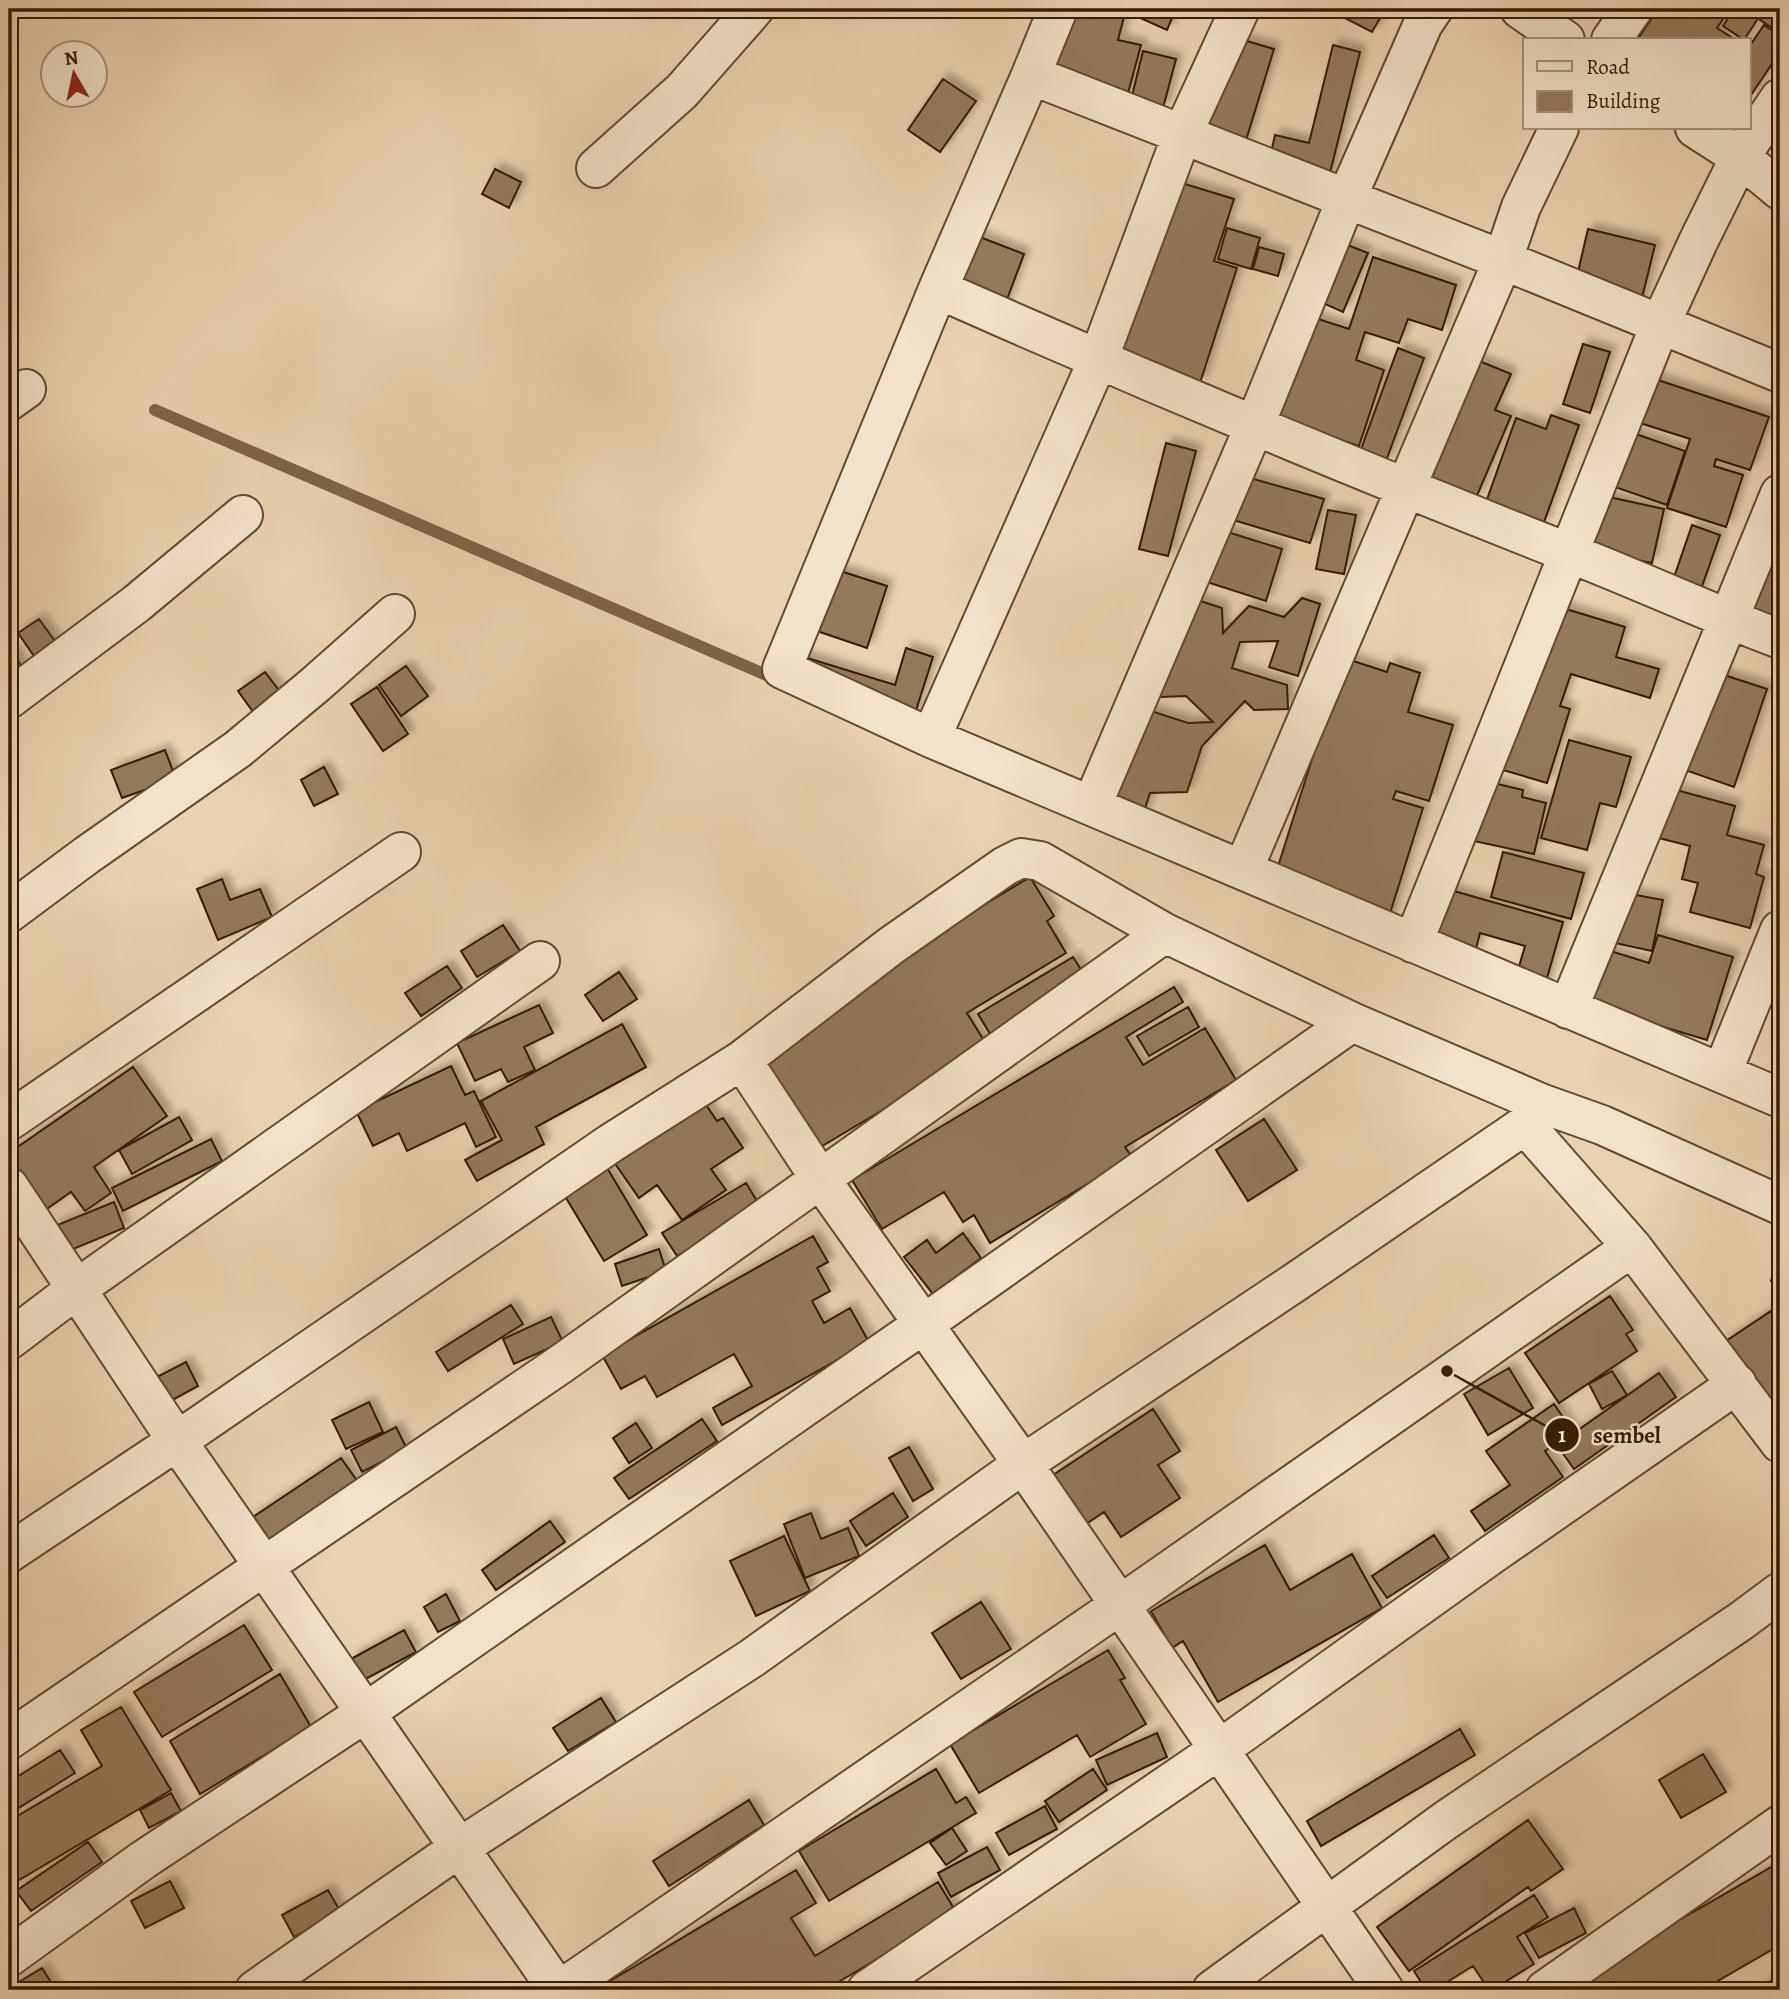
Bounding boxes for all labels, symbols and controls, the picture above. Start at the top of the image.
north arrow [38,38,108,108]
legend [1523,38,1750,130]
text: N [63,44,81,72]
text: Road [1586,53,1630,81]
text: Building [1586,87,1661,115]
callout: sembel [1544,1413,1675,1457]
text: sembel [1593,1420,1661,1451]
text: 1 [1558,1421,1566,1449]

